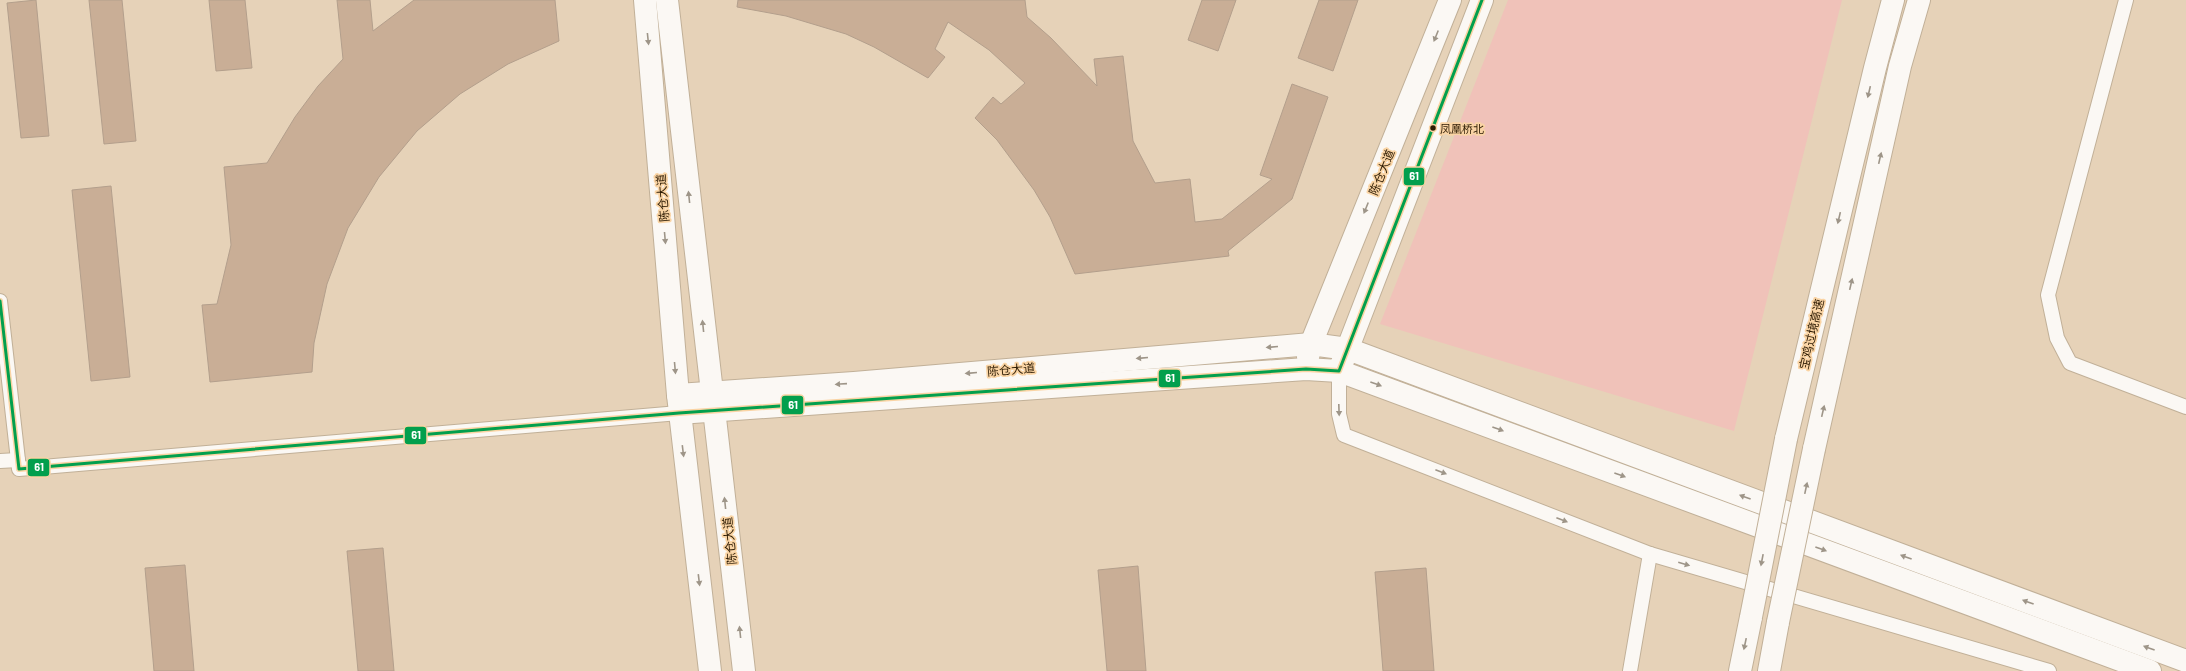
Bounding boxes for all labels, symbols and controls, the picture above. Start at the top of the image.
one-way arrow [1432,31,1438,43]
one-way arrow [645,33,652,45]
one-way arrow [1866,86,1872,98]
place label: 凤凰桥北 [1440,122,1484,135]
marker: 凤凰桥北 [1428,123,1438,133]
street label: 陈仓大道 [1366,147,1396,197]
one-way arrow [1877,151,1883,164]
line badge: 61 [1403,167,1425,186]
text: 61 [1409,169,1419,182]
street label: 陈仓大道 [653,173,671,223]
one-way arrow [686,191,692,203]
one-way arrow [1362,203,1368,215]
one-way arrow [1836,213,1842,225]
one-way arrow [661,232,668,244]
one-way arrow [1849,278,1855,291]
street label: 宝鸡过境高速 [1796,297,1826,371]
one-way arrow [700,320,707,332]
one-way arrow [1266,344,1278,351]
one-way arrow [1136,355,1148,362]
street label: 陈仓大道 [986,360,1036,378]
one-way arrow [672,362,679,374]
one-way arrow [965,369,977,376]
line badge: 61 [1158,369,1181,388]
text: 61 [1165,371,1175,384]
one-way arrow [835,380,847,387]
one-way arrow [1370,382,1382,388]
line badge: 61 [781,395,804,415]
text: 61 [788,398,798,411]
one-way arrow [1336,404,1342,417]
one-way arrow [1820,405,1826,417]
line badge: 61 [404,426,427,445]
one-way arrow [1492,427,1504,433]
text: 61 [411,428,421,441]
one-way arrow [680,445,687,457]
line badge: 61 [27,458,50,477]
text: 61 [34,460,44,473]
one-way arrow [1436,470,1448,476]
one-way arrow [1614,472,1626,478]
one-way arrow [1803,482,1809,494]
one-way arrow [1738,493,1750,499]
one-way arrow [722,497,728,509]
street label: 陈仓大道 [720,516,738,566]
one-way arrow [1557,517,1569,523]
one-way arrow [1815,546,1827,552]
one-way arrow [1759,553,1765,566]
one-way arrow [1899,553,1911,559]
one-way arrow [1679,561,1691,567]
one-way arrow [696,574,702,586]
one-way arrow [2021,599,2033,605]
one-way arrow [736,626,743,638]
one-way arrow [1742,638,1748,650]
one-way arrow [2143,644,2155,650]

